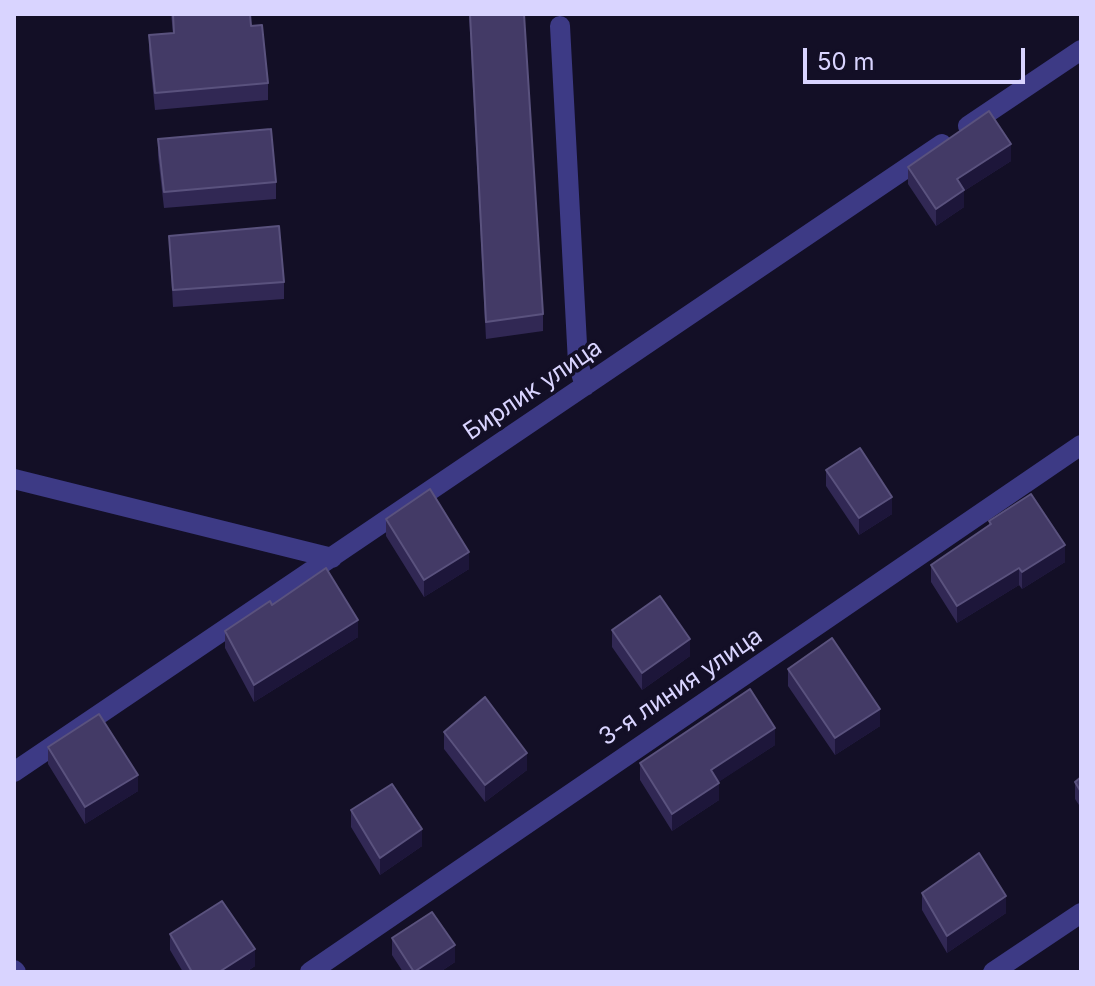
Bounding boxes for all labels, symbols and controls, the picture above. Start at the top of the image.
scale bar [807,32,1029,82]
text: 50 m [817,47,875,76]
street label: Бирлик улица [458,333,608,447]
street label: 3-я линия улица [594,622,768,752]

